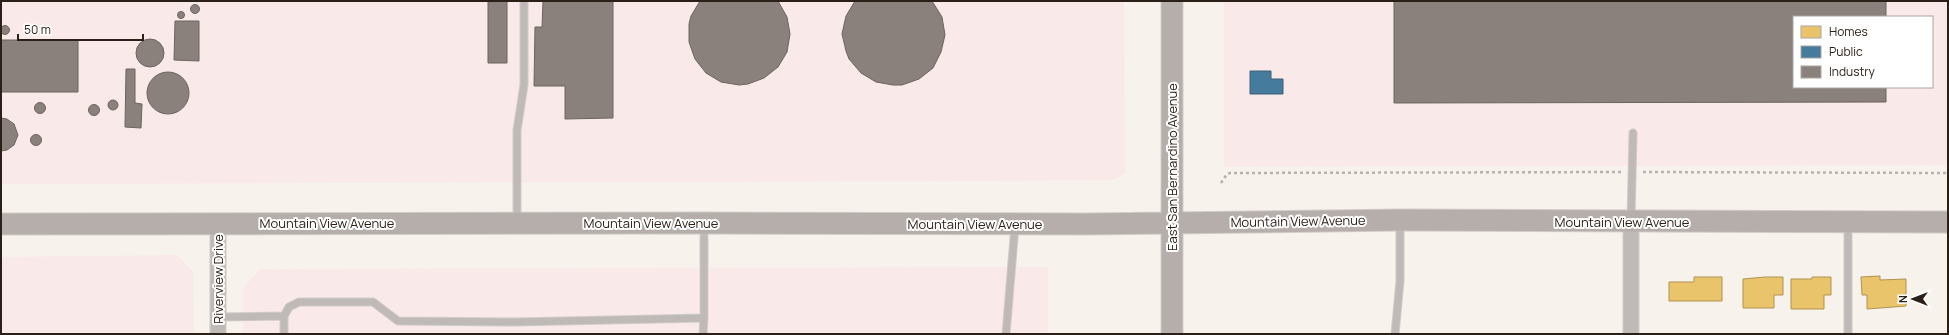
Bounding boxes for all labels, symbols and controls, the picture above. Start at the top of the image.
scale bar [18,16,143,42]
legend [1793,16,1933,88]
text: 50 m [24,21,51,38]
text: Homes [1829,23,1868,40]
text: Public [1829,43,1863,60]
text: Industry [1829,63,1875,80]
street label: East San Bernardino Avenue [1163,83,1181,251]
street label: Mountain View Avenue [1230,211,1366,231]
street label: Mountain View Avenue [1555,213,1690,231]
street label: Mountain View Avenue [260,214,395,232]
street label: Mountain View Avenue [584,214,719,232]
street label: Mountain View Avenue [908,215,1043,233]
street label: Riverview Drive [209,234,227,324]
north arrow [1893,279,1933,319]
text: N [1895,295,1910,303]

